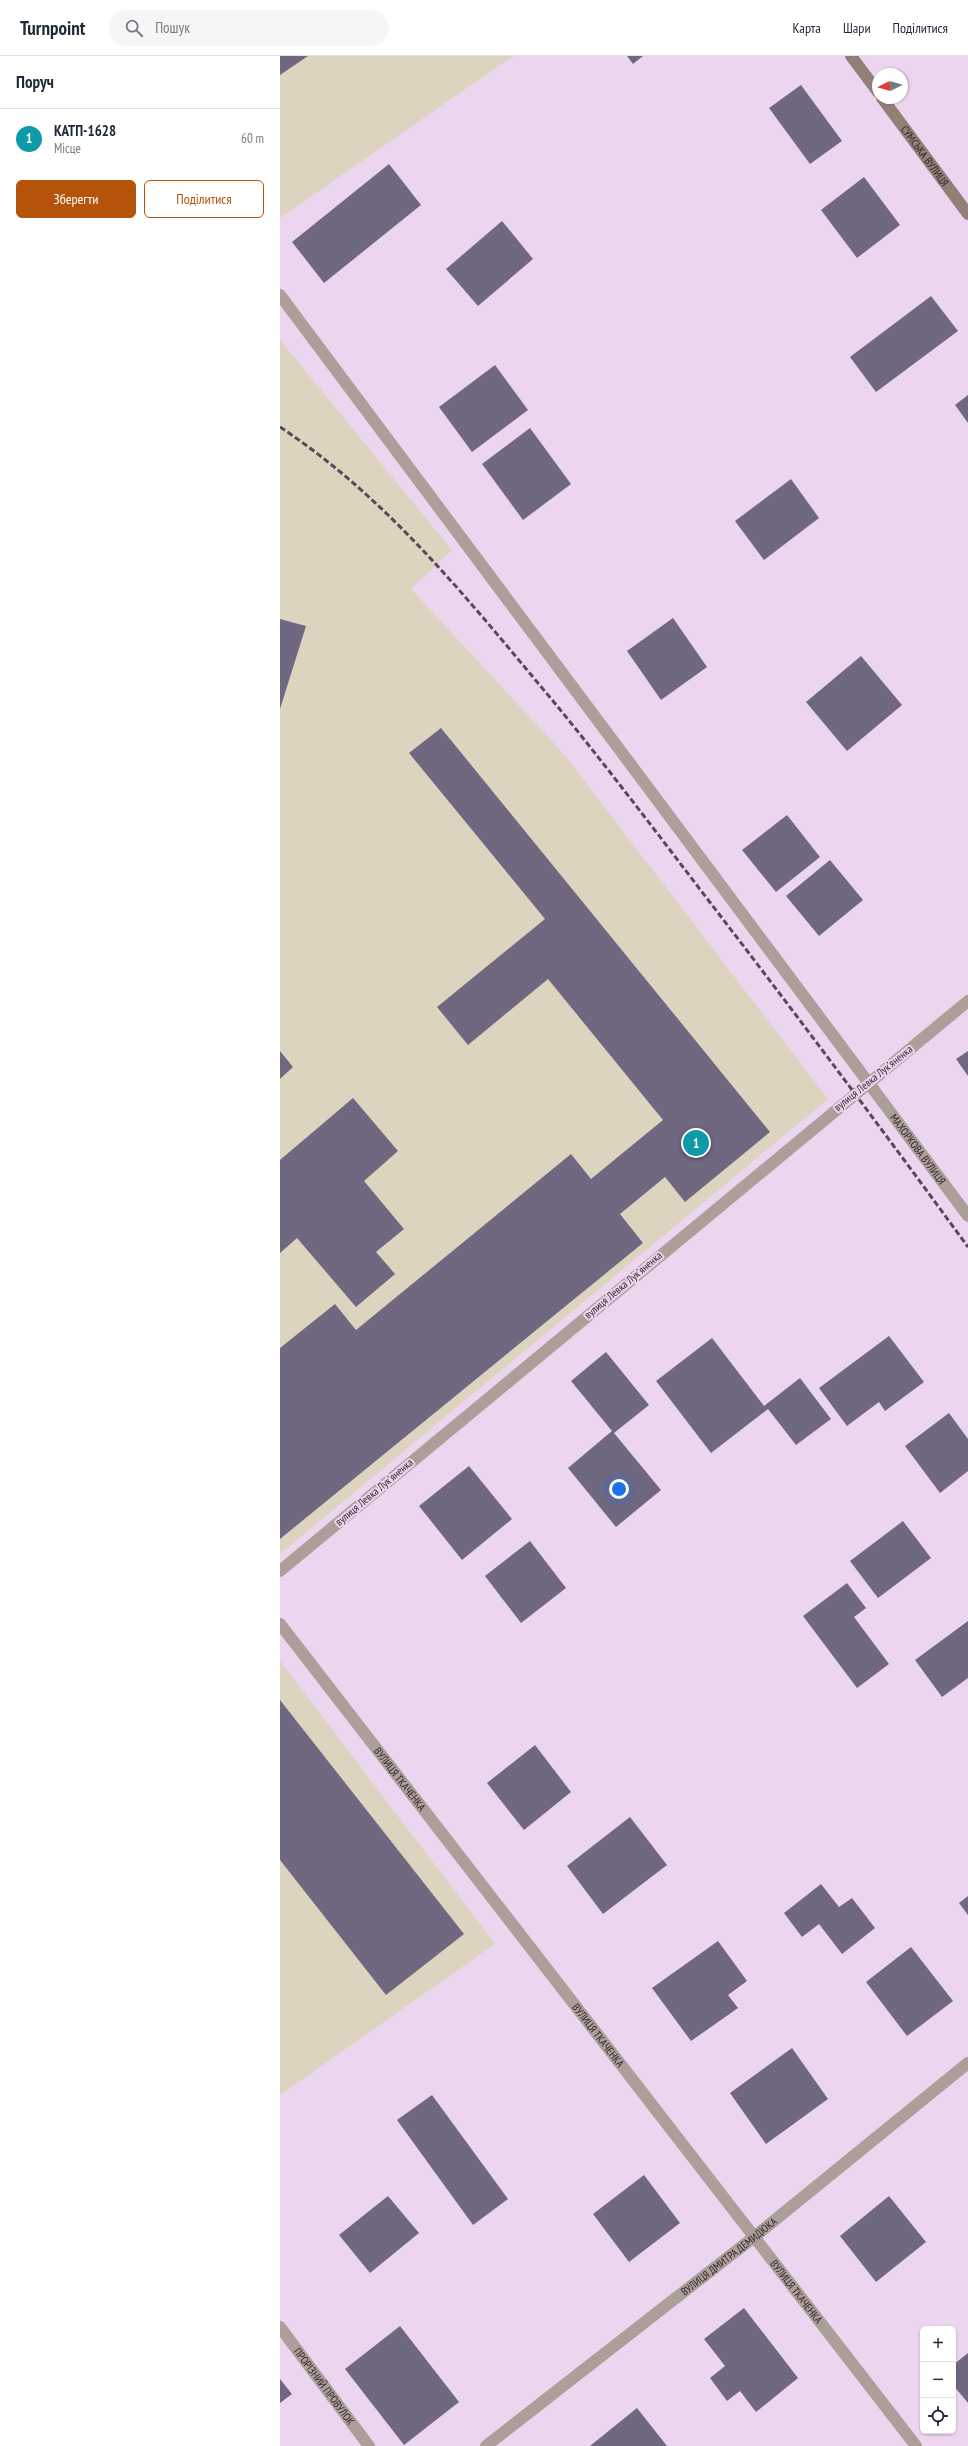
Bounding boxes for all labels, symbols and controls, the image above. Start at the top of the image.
search box [109,10,389,46]
text: Turnpoint [20,16,85,40]
icon: search [123,17,145,39]
text: Пошук [155,18,190,37]
text: Карта [792,19,821,37]
text: Шари [843,19,871,37]
text: Поділитися [893,19,948,37]
north arrow [872,68,908,104]
text: Поруч [16,71,54,93]
text: КАТП-1628 [54,121,116,140]
street label: СУМСЬКА ВУЛИЦЯ [898,123,952,189]
text: 1 [26,130,32,147]
text: 60 m [241,130,264,147]
text: Місце [54,140,81,157]
button: Зберегти [16,180,136,218]
button: Поділитися [144,180,264,218]
street label: вулиця Левка Лукʼяненка [831,1042,915,1114]
street label: МАХОРКОВА ВУЛИЦЯ [887,1111,949,1187]
pin: 1 [683,1128,709,1158]
street label: вулиця Левка Лукʼяненка [581,1248,665,1322]
street label: вулиця Левка Лукʼяненка [332,1455,416,1529]
your location [609,1479,629,1499]
street label: ВУЛИЦЯ ТКАЧЕНКА [371,1744,429,1814]
street label: ВУЛИЦЯ ТКАЧЕНКА [569,2001,628,2071]
street label: ВУЛИЦЯ ДМИТРА ДЕМИДЮКА [678,2214,780,2298]
street label: ВУЛИЦЯ ТКАЧЕНКА [767,2257,826,2327]
map controls [920,2326,956,2434]
button: + [920,2326,956,2362]
street label: ПРОРІЗНИЙ ПРОВУЛОК [291,2345,358,2428]
button: − [920,2362,956,2398]
button: locate [920,2398,956,2434]

